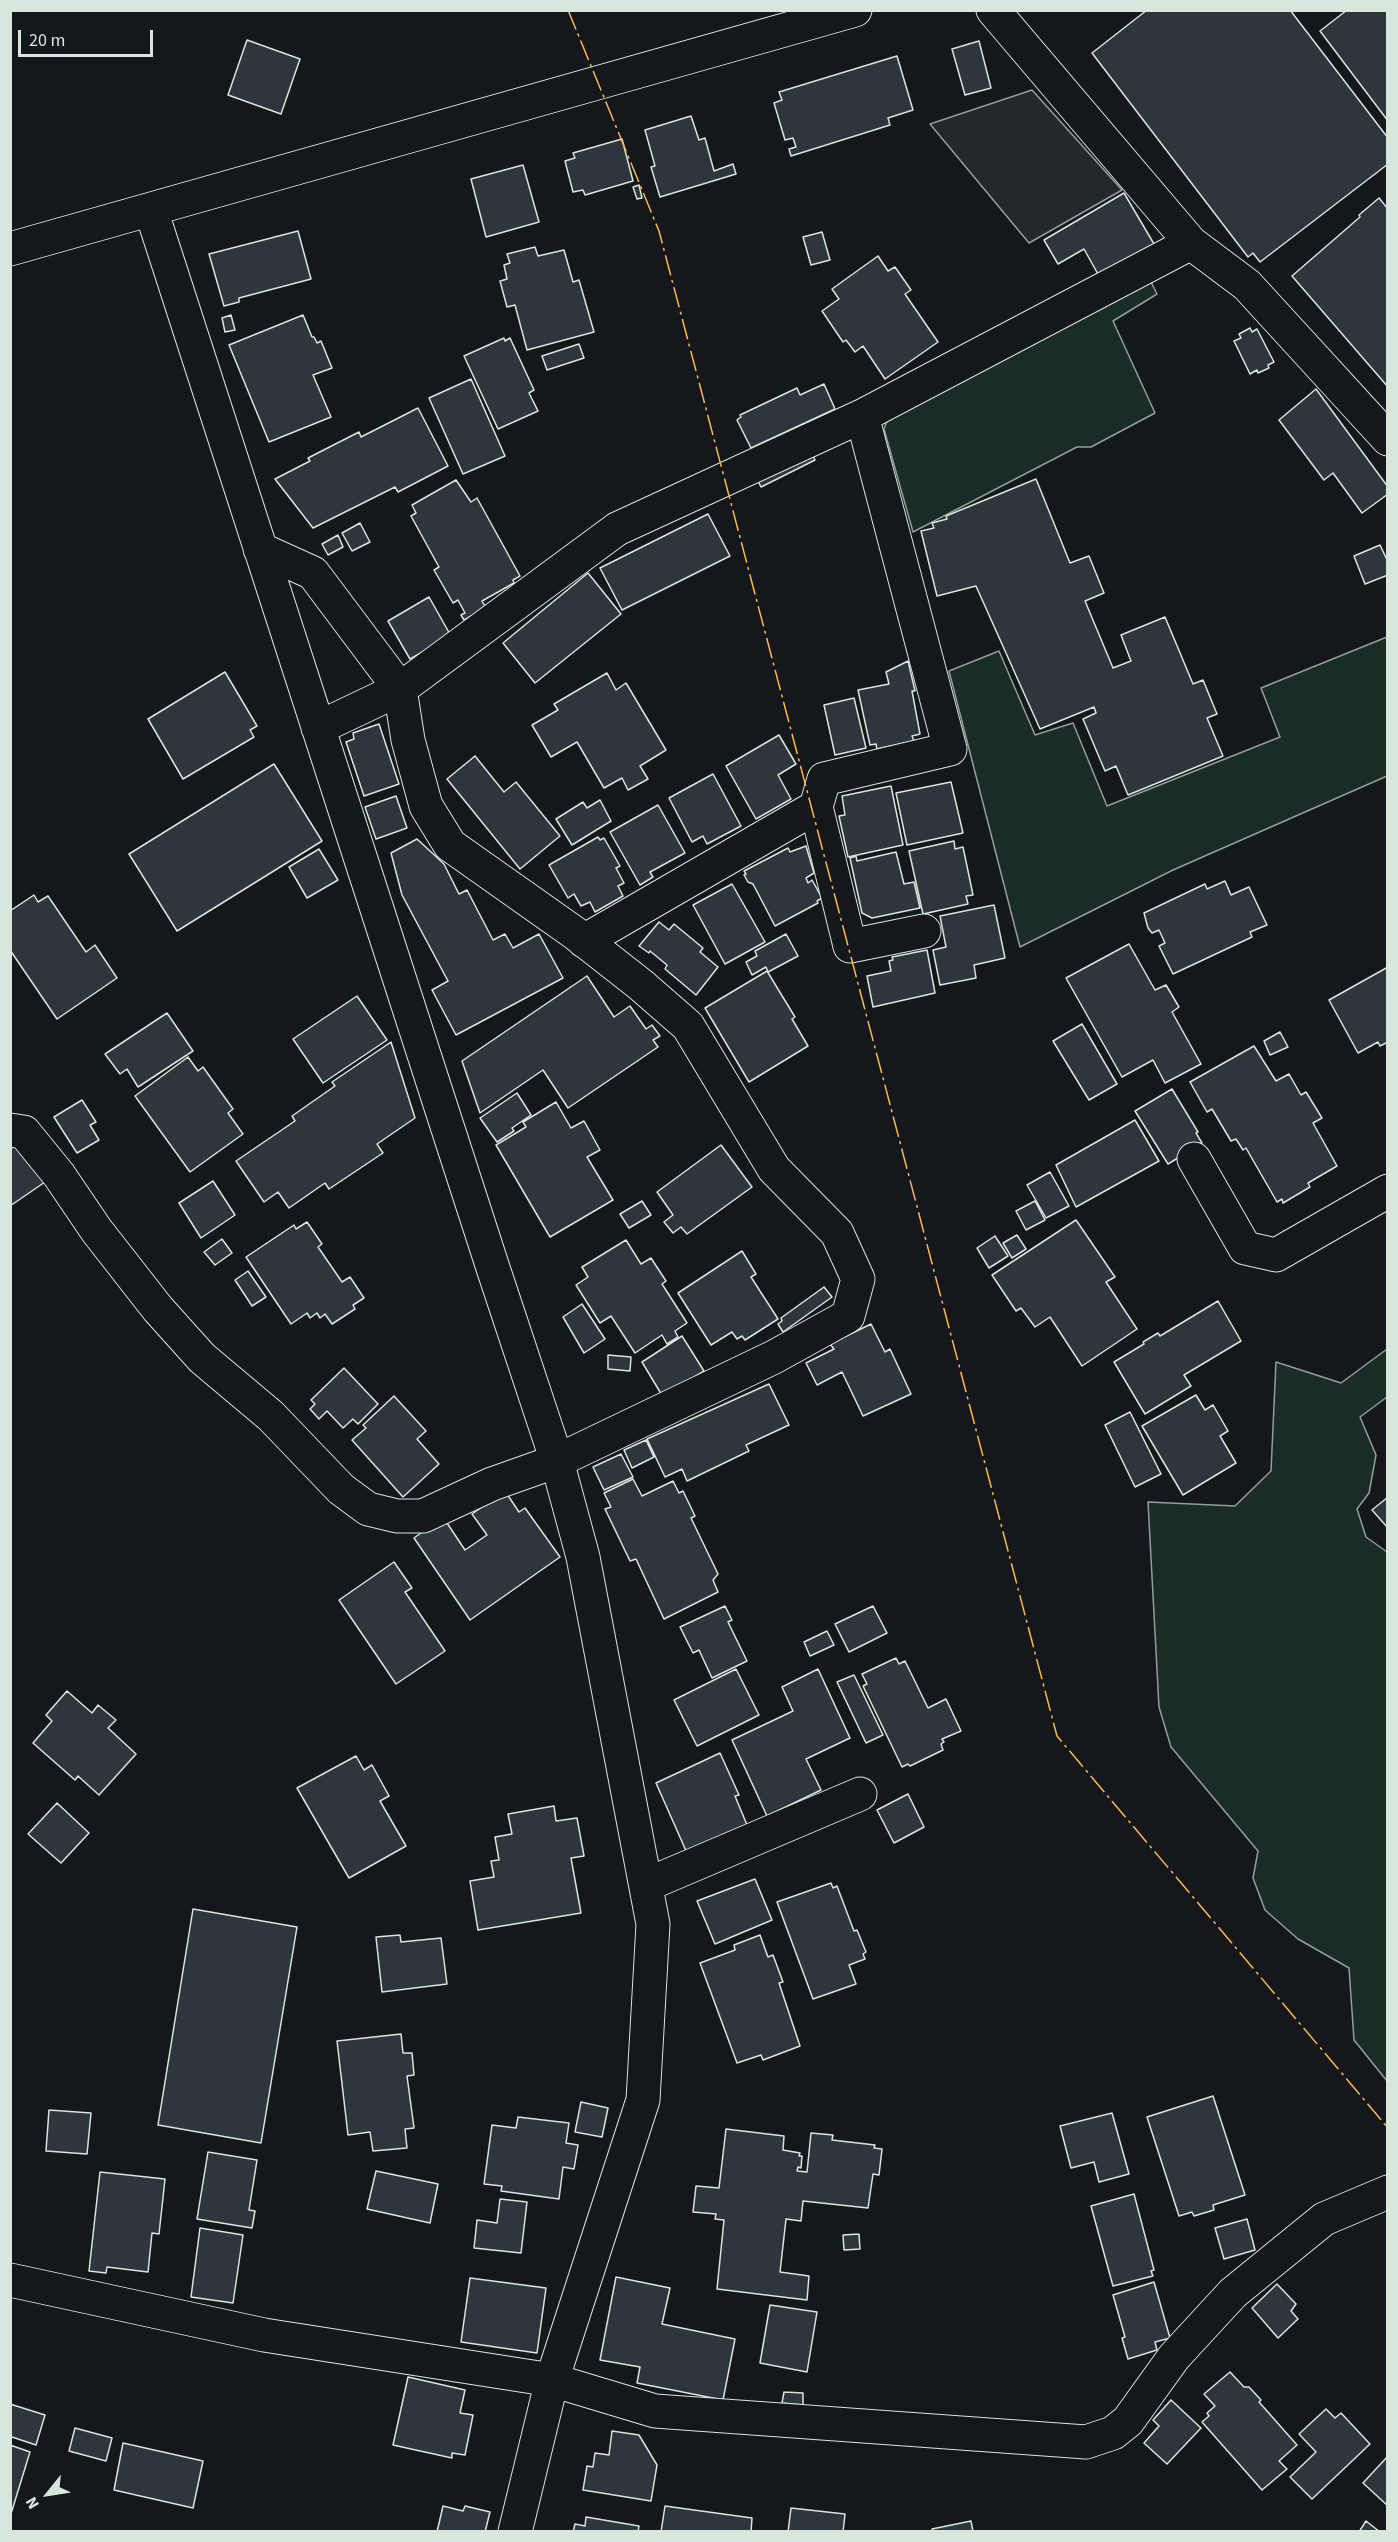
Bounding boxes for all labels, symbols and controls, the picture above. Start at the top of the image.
scale bar [21,18,156,56]
text: 20 m [29,28,65,53]
north arrow [18,2464,78,2524]
text: N [20,2493,45,2513]

